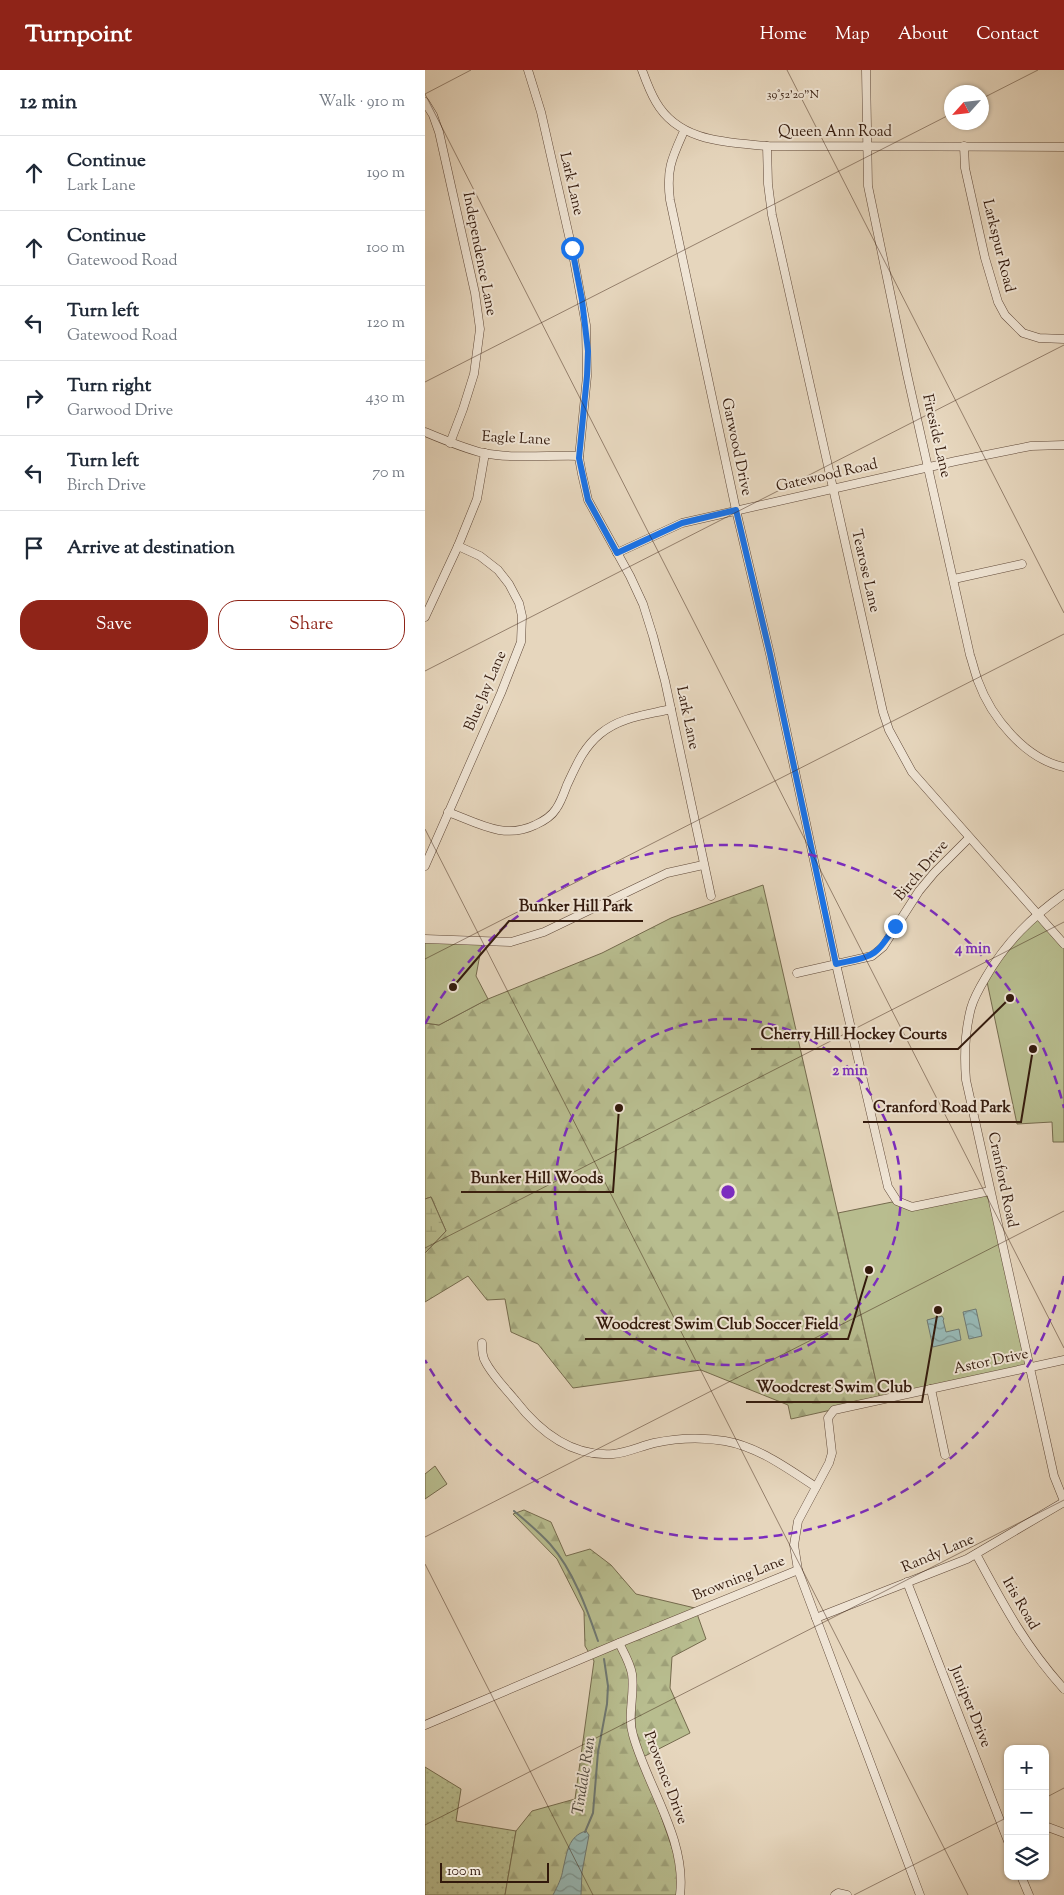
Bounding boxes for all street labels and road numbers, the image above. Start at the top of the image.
street label: Queen Ann Road [778,122,893,143]
street label: Lark Lane [554,150,588,218]
street label: Independence Lane [457,190,501,318]
street label: Larkspur Road [976,197,1020,295]
street label: Fireside Lane [916,392,956,480]
street label: Garwood Drive [715,396,757,498]
street label: Eagle Lane [481,427,551,451]
street label: Gatewood Road [774,454,880,498]
street label: Tearose Lane [845,527,885,615]
street label: Blue Jay Lane [460,647,512,735]
street label: Lark Lane [670,684,704,752]
street label: Birch Drive [890,836,954,906]
street label: Cranford Road [982,1130,1023,1230]
street label: Astor Drive [951,1344,1031,1380]
street label: Randy Lane [898,1529,978,1579]
street label: Browning Lane [690,1551,788,1607]
street label: Iris Road [997,1574,1044,1635]
street label: Juniper Drive [944,1662,996,1751]
street label: Provence Drive [638,1729,692,1827]

